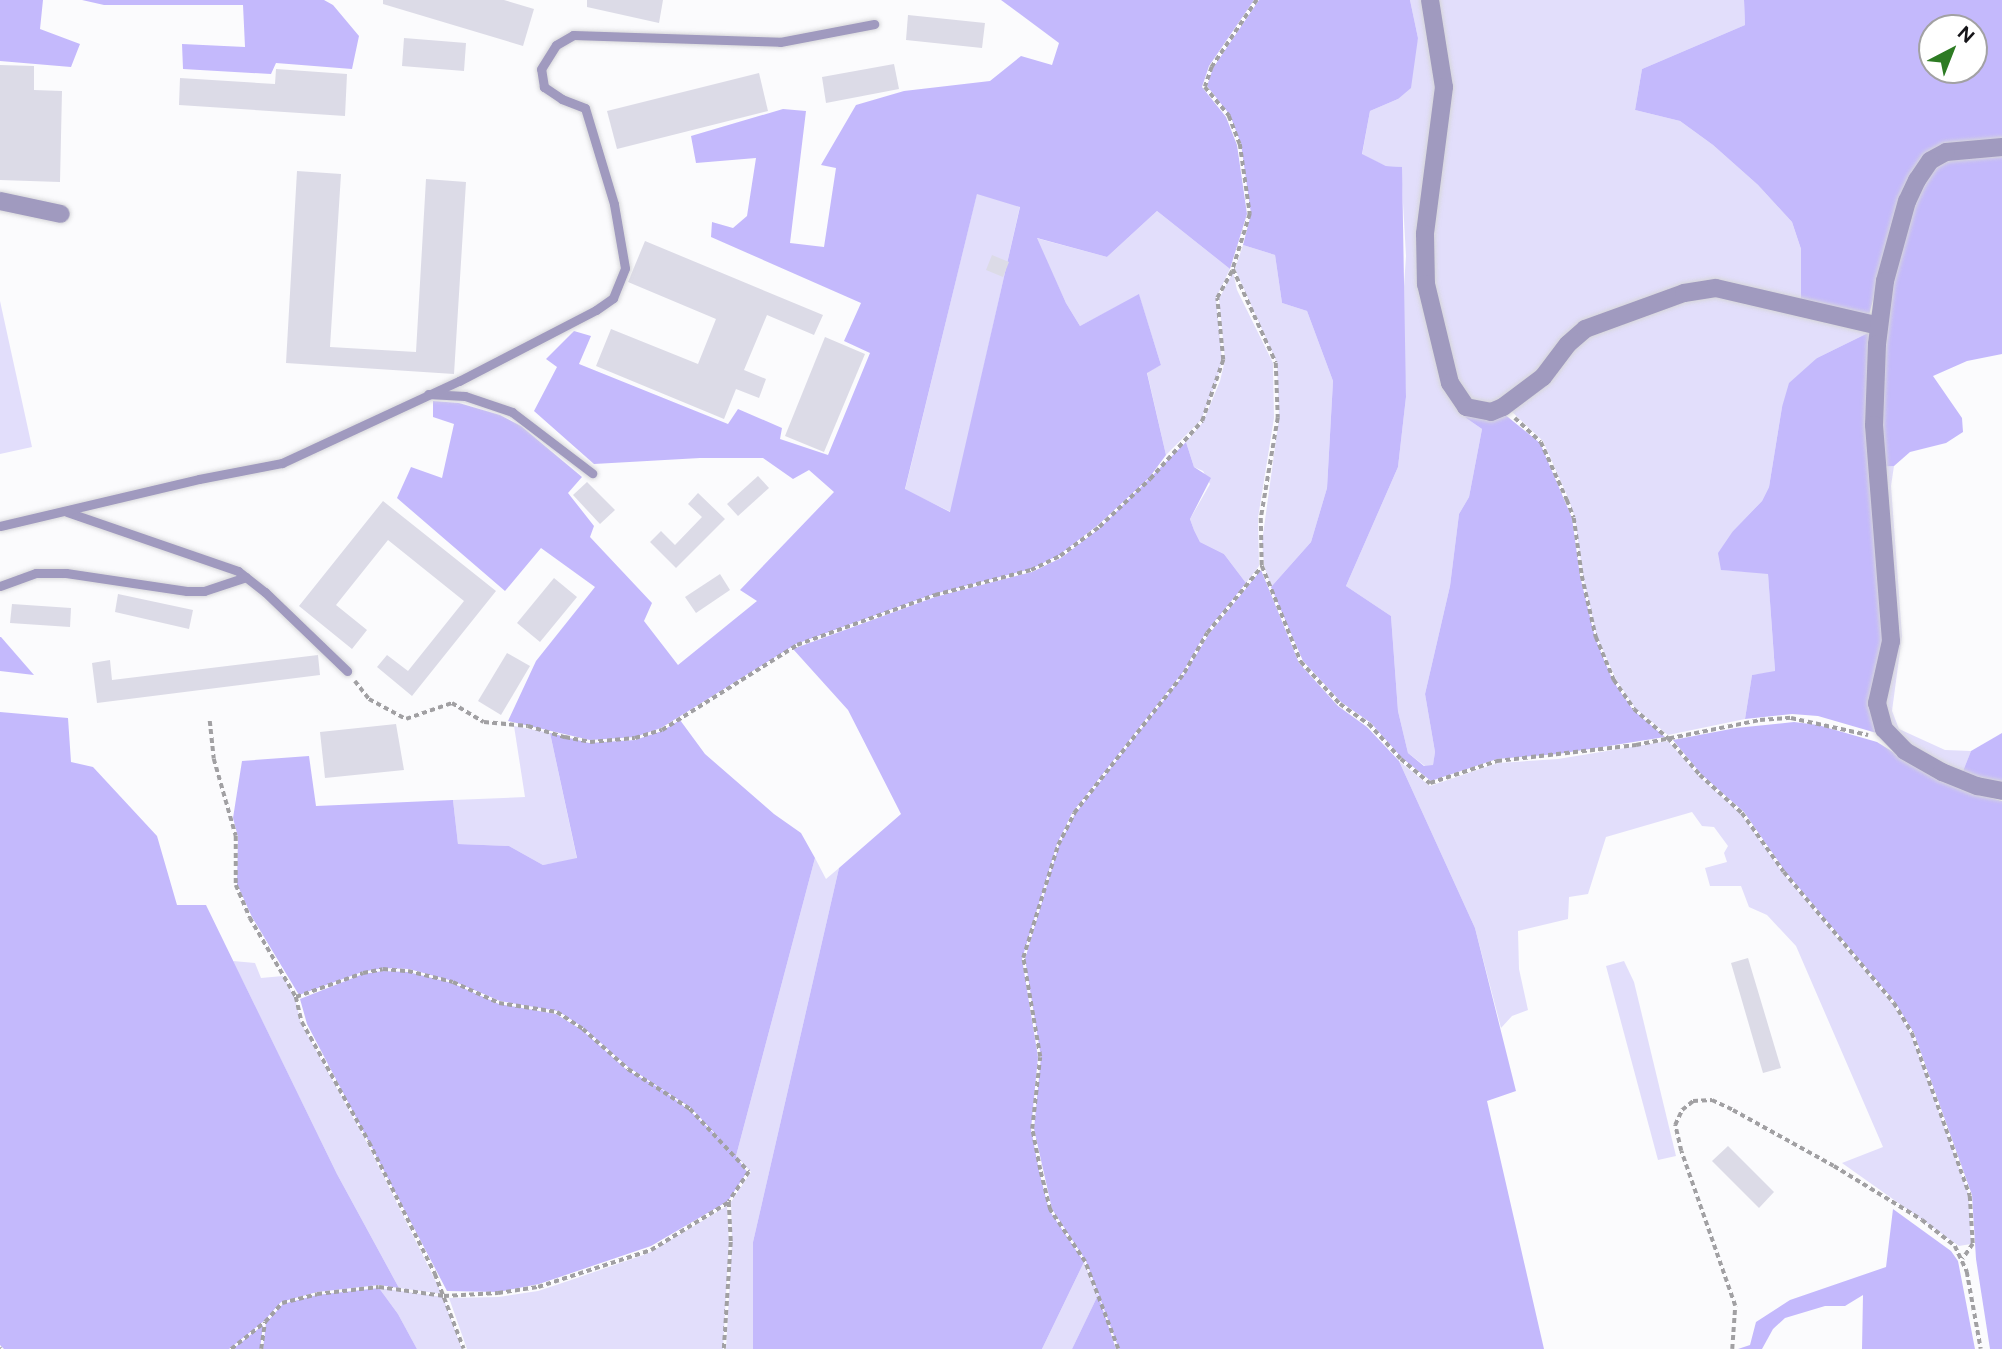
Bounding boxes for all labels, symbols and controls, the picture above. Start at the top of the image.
north arrow [1918,14,1988,84]
text: N [1953,21,1979,48]

